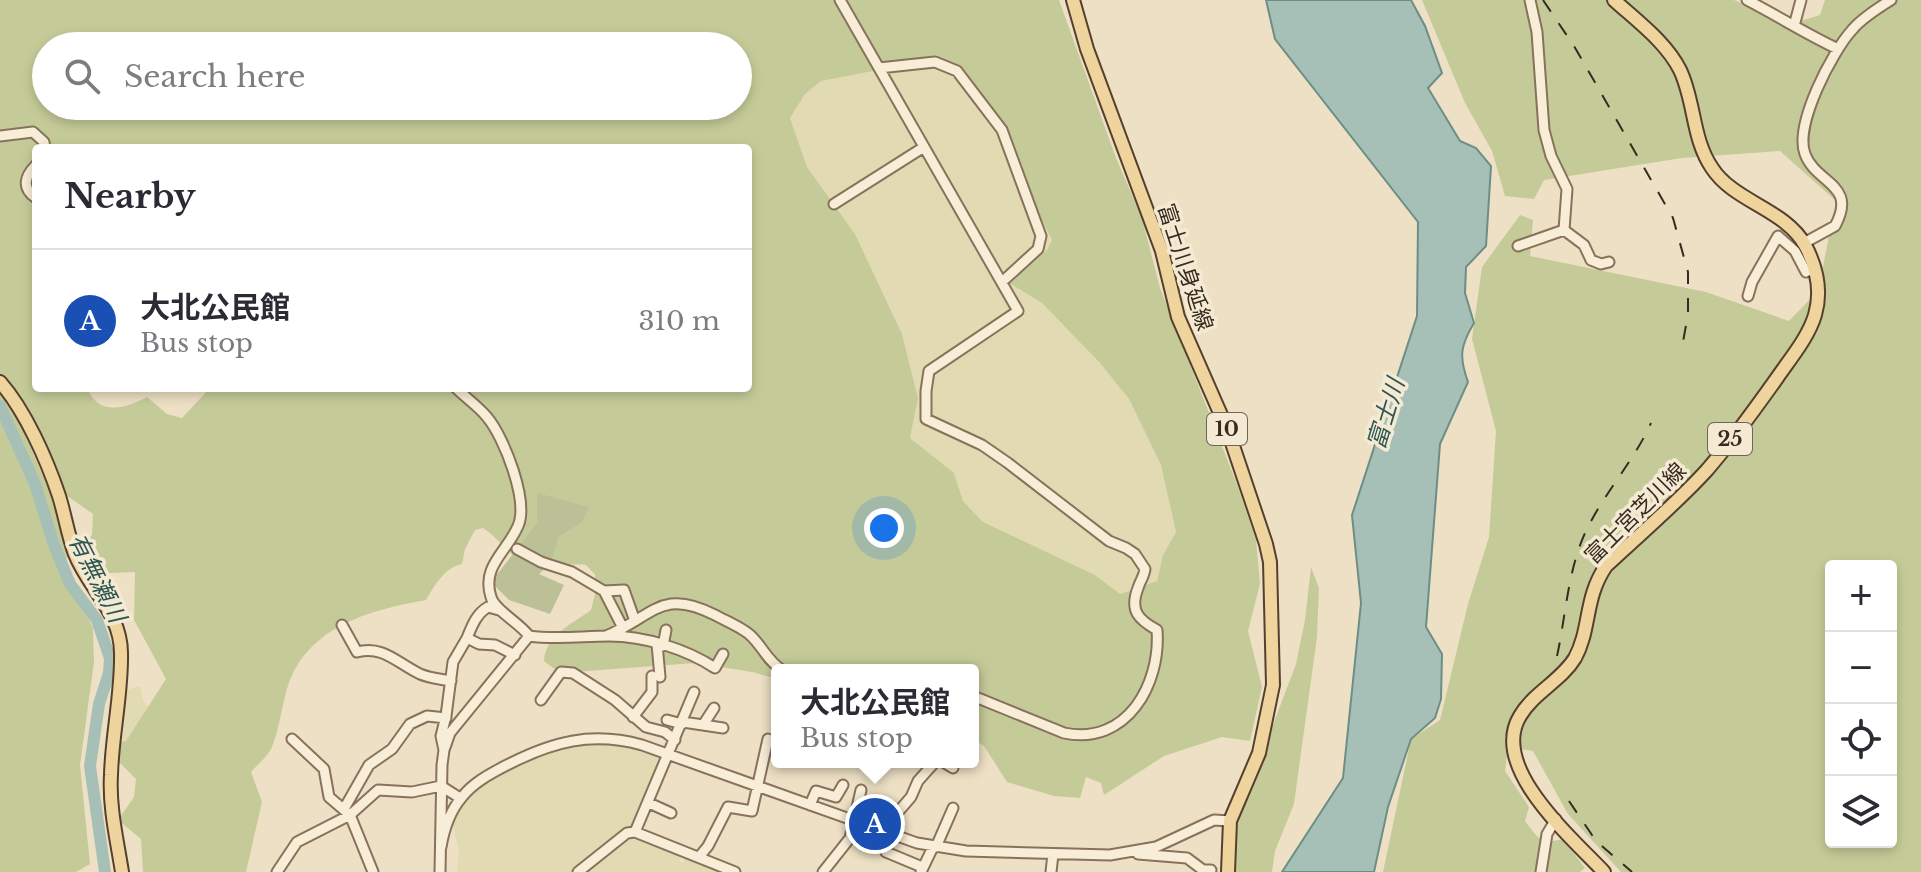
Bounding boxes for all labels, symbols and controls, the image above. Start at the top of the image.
search box [32,32,752,120]
icon: search [60,54,104,98]
text: Search here [124,58,305,95]
text: Nearby [64,175,196,217]
street label: 富士川身延線 [1152,200,1219,334]
text: 大北公民館 [140,289,290,326]
text: A [79,305,101,337]
text: 310 m [638,305,720,337]
text: Bus stop [140,327,253,359]
water label: 富士川 [1361,372,1411,453]
road number: 10 [1207,413,1247,445]
road number: 25 [1708,423,1752,455]
street label: 富士宮芝川線 [1579,457,1692,570]
your location [864,508,904,548]
water label: 有無瀬川 [63,528,134,630]
map controls [1825,560,1897,848]
button: + [1825,560,1897,632]
button: − [1825,632,1897,704]
popup [771,664,979,768]
text: 大北公民館 [800,684,950,721]
button: locate [1825,704,1897,776]
text: Bus stop [800,722,913,754]
button: layers [1825,776,1897,848]
pin: A [849,794,901,854]

